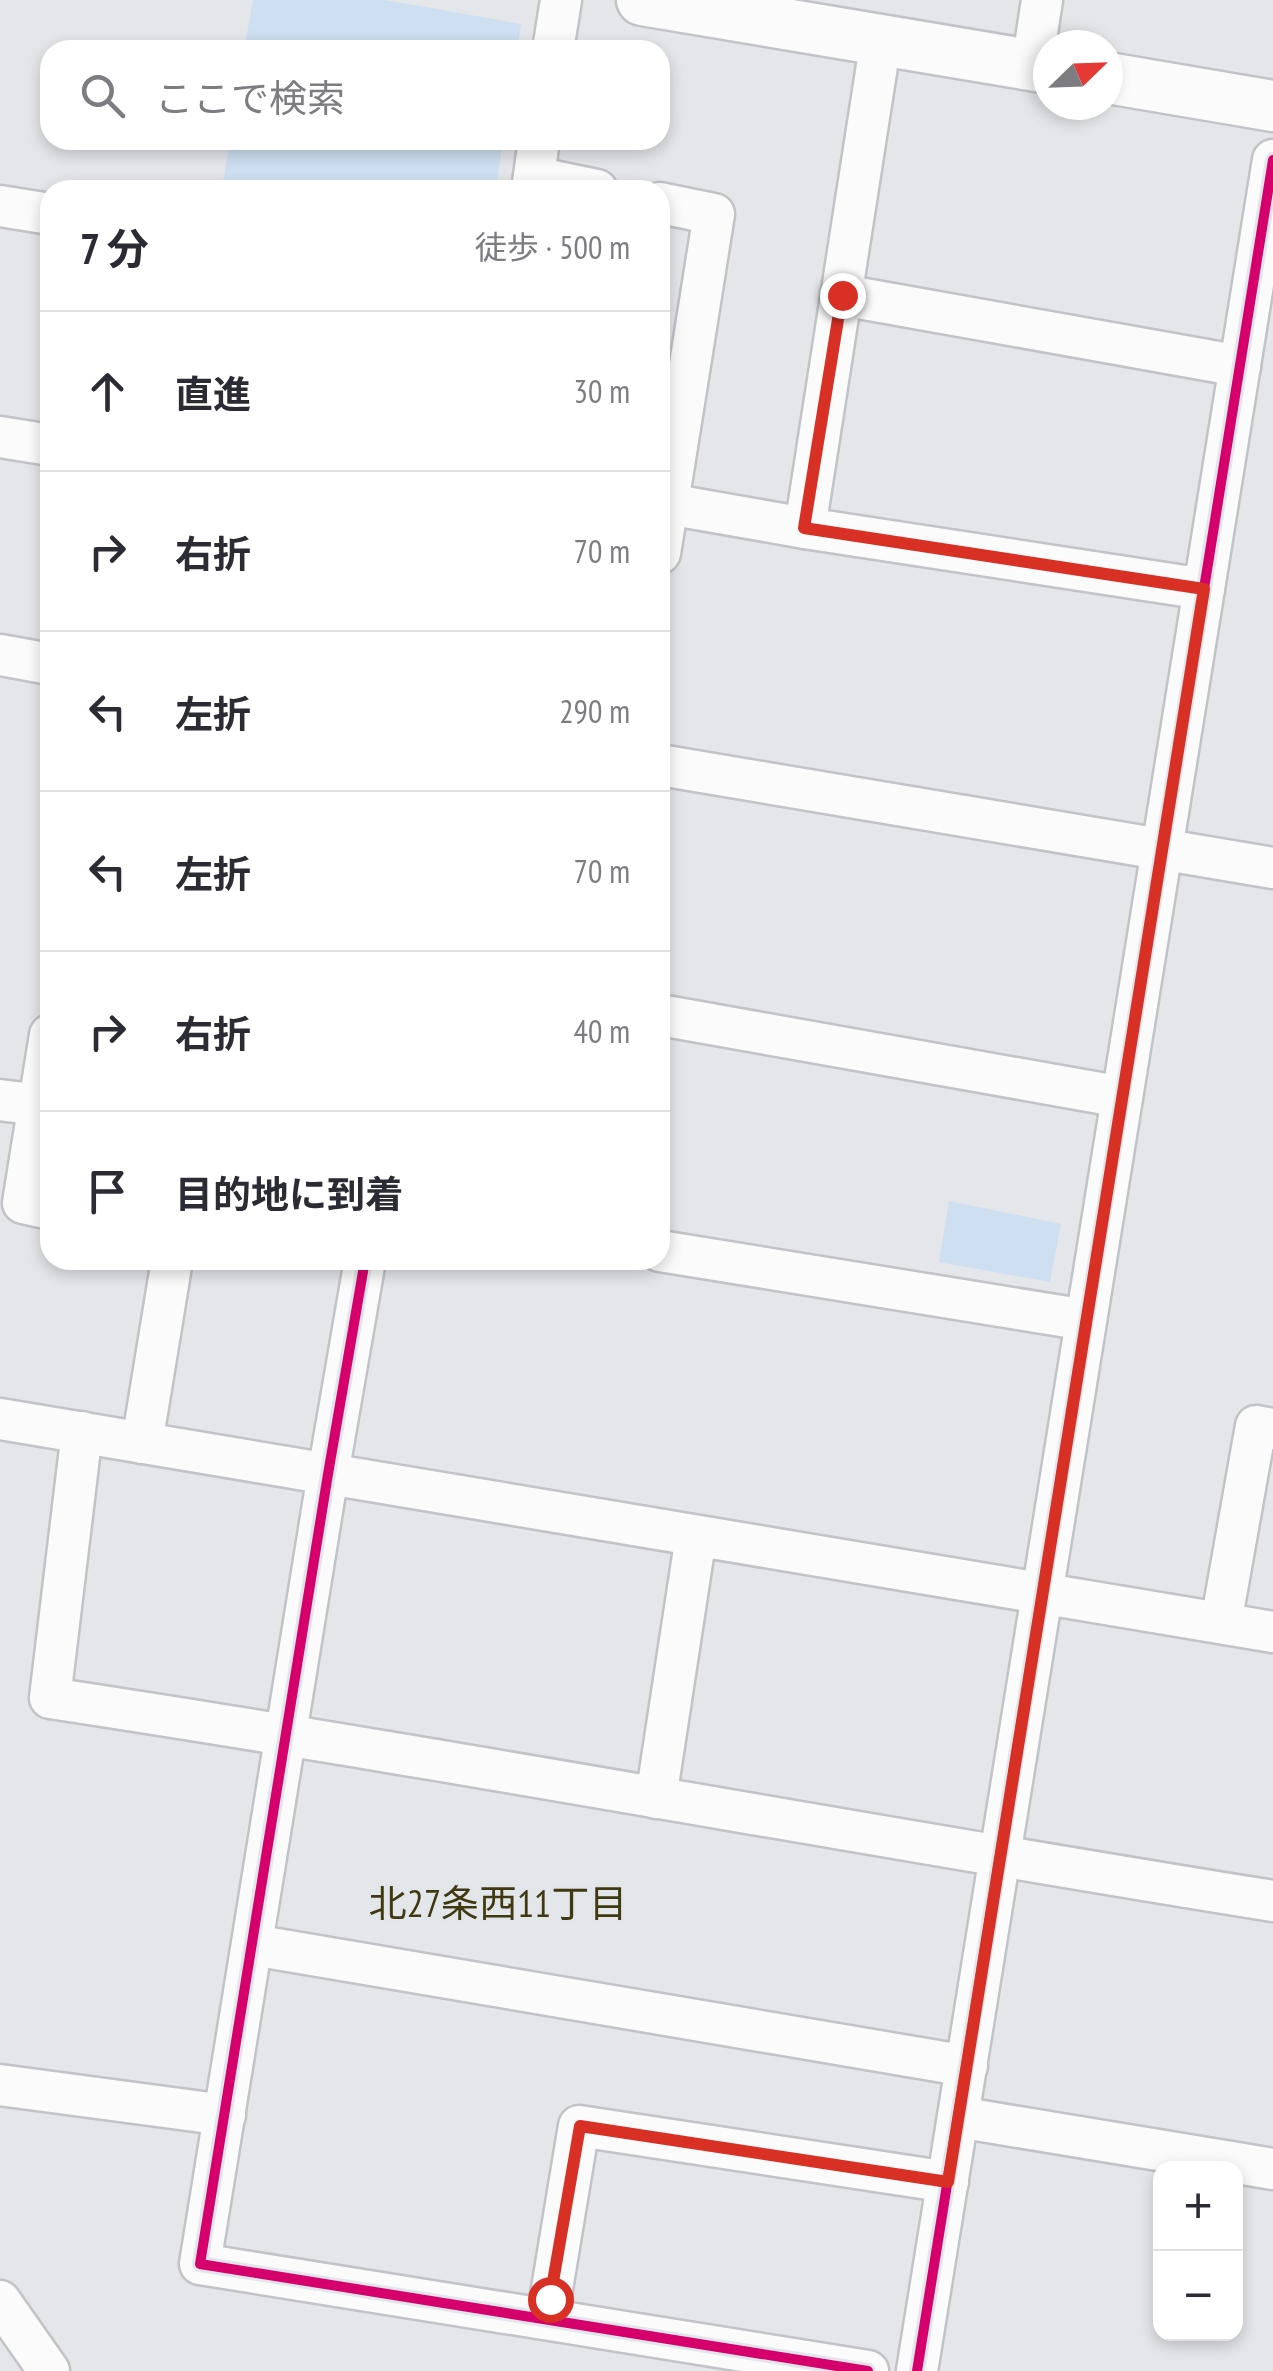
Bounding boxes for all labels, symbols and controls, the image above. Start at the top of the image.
north arrow [1033,30,1123,120]
search box [40,40,670,150]
icon: search [75,68,130,123]
text: ここで検索 [155,73,345,122]
text: 7 分 [80,221,149,276]
text: 徒歩 · 500 m [475,226,630,268]
route end [820,273,866,319]
icon: ahead [80,364,135,419]
text: 直進 [175,369,251,418]
text: 30 m [574,370,630,412]
icon: right [80,524,135,579]
text: 右折 [175,529,251,578]
text: 70 m [574,530,630,572]
icon: left [80,684,135,739]
text: 左折 [175,689,251,738]
text: 290 m [559,690,630,732]
icon: left [80,844,135,899]
text: 左折 [175,849,251,898]
text: 70 m [574,850,630,892]
icon: right [80,1004,135,1059]
text: 右折 [175,1009,251,1058]
text: 40 m [574,1010,630,1052]
icon: arrive [80,1164,135,1219]
text: 目的地に到着 [175,1169,403,1218]
district label: 北27条西11丁目 [369,1878,627,1927]
map controls [1153,2161,1243,2341]
button: + [1153,2161,1243,2251]
button: − [1153,2251,1243,2341]
route start [528,2277,574,2323]

